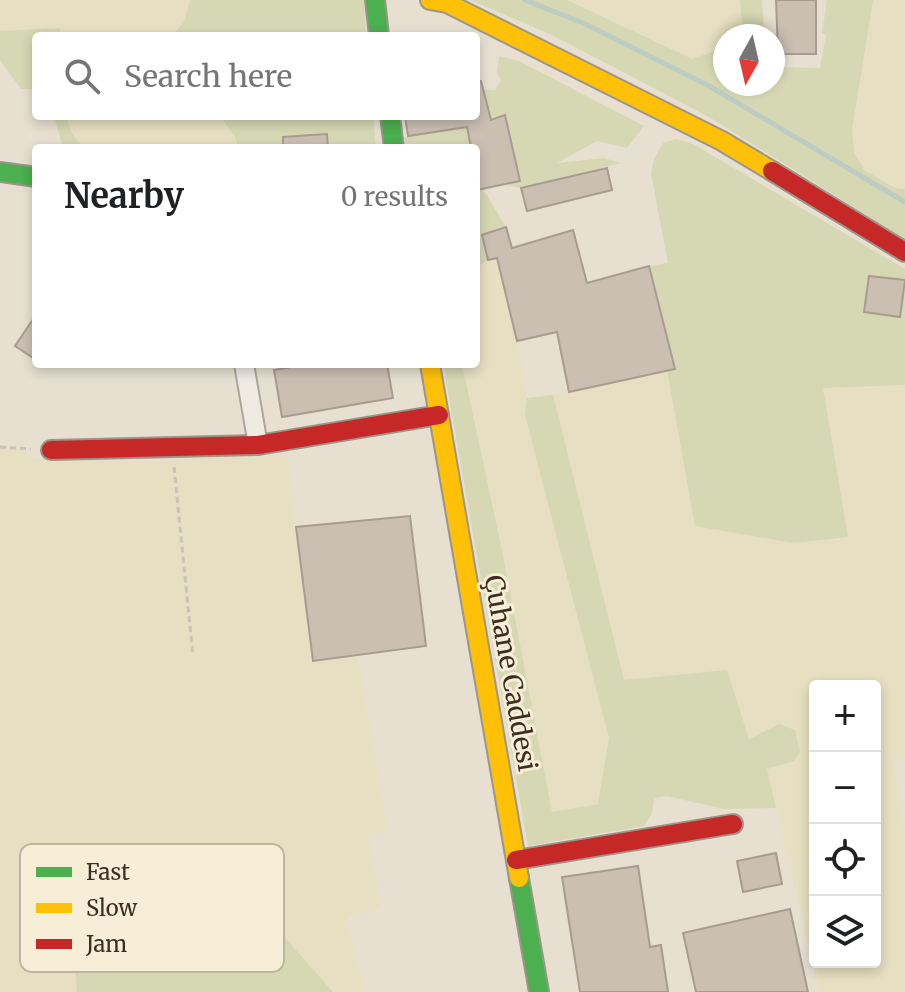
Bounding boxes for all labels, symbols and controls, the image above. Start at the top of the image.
north arrow [713,24,785,96]
search box [32,32,480,120]
icon: search [60,54,104,98]
text: Search here [124,57,292,95]
text: Nearby [64,175,184,217]
text: 0 results [341,180,448,213]
street label: Çuhane Caddesi [478,572,544,774]
map controls [809,680,881,968]
button: + [809,680,881,752]
button: − [809,752,881,824]
button: locate [809,824,881,896]
legend [20,844,284,972]
text: Fast [86,858,130,886]
text: Slow [86,894,137,922]
button: layers [809,896,881,968]
text: Jam [85,930,127,958]

